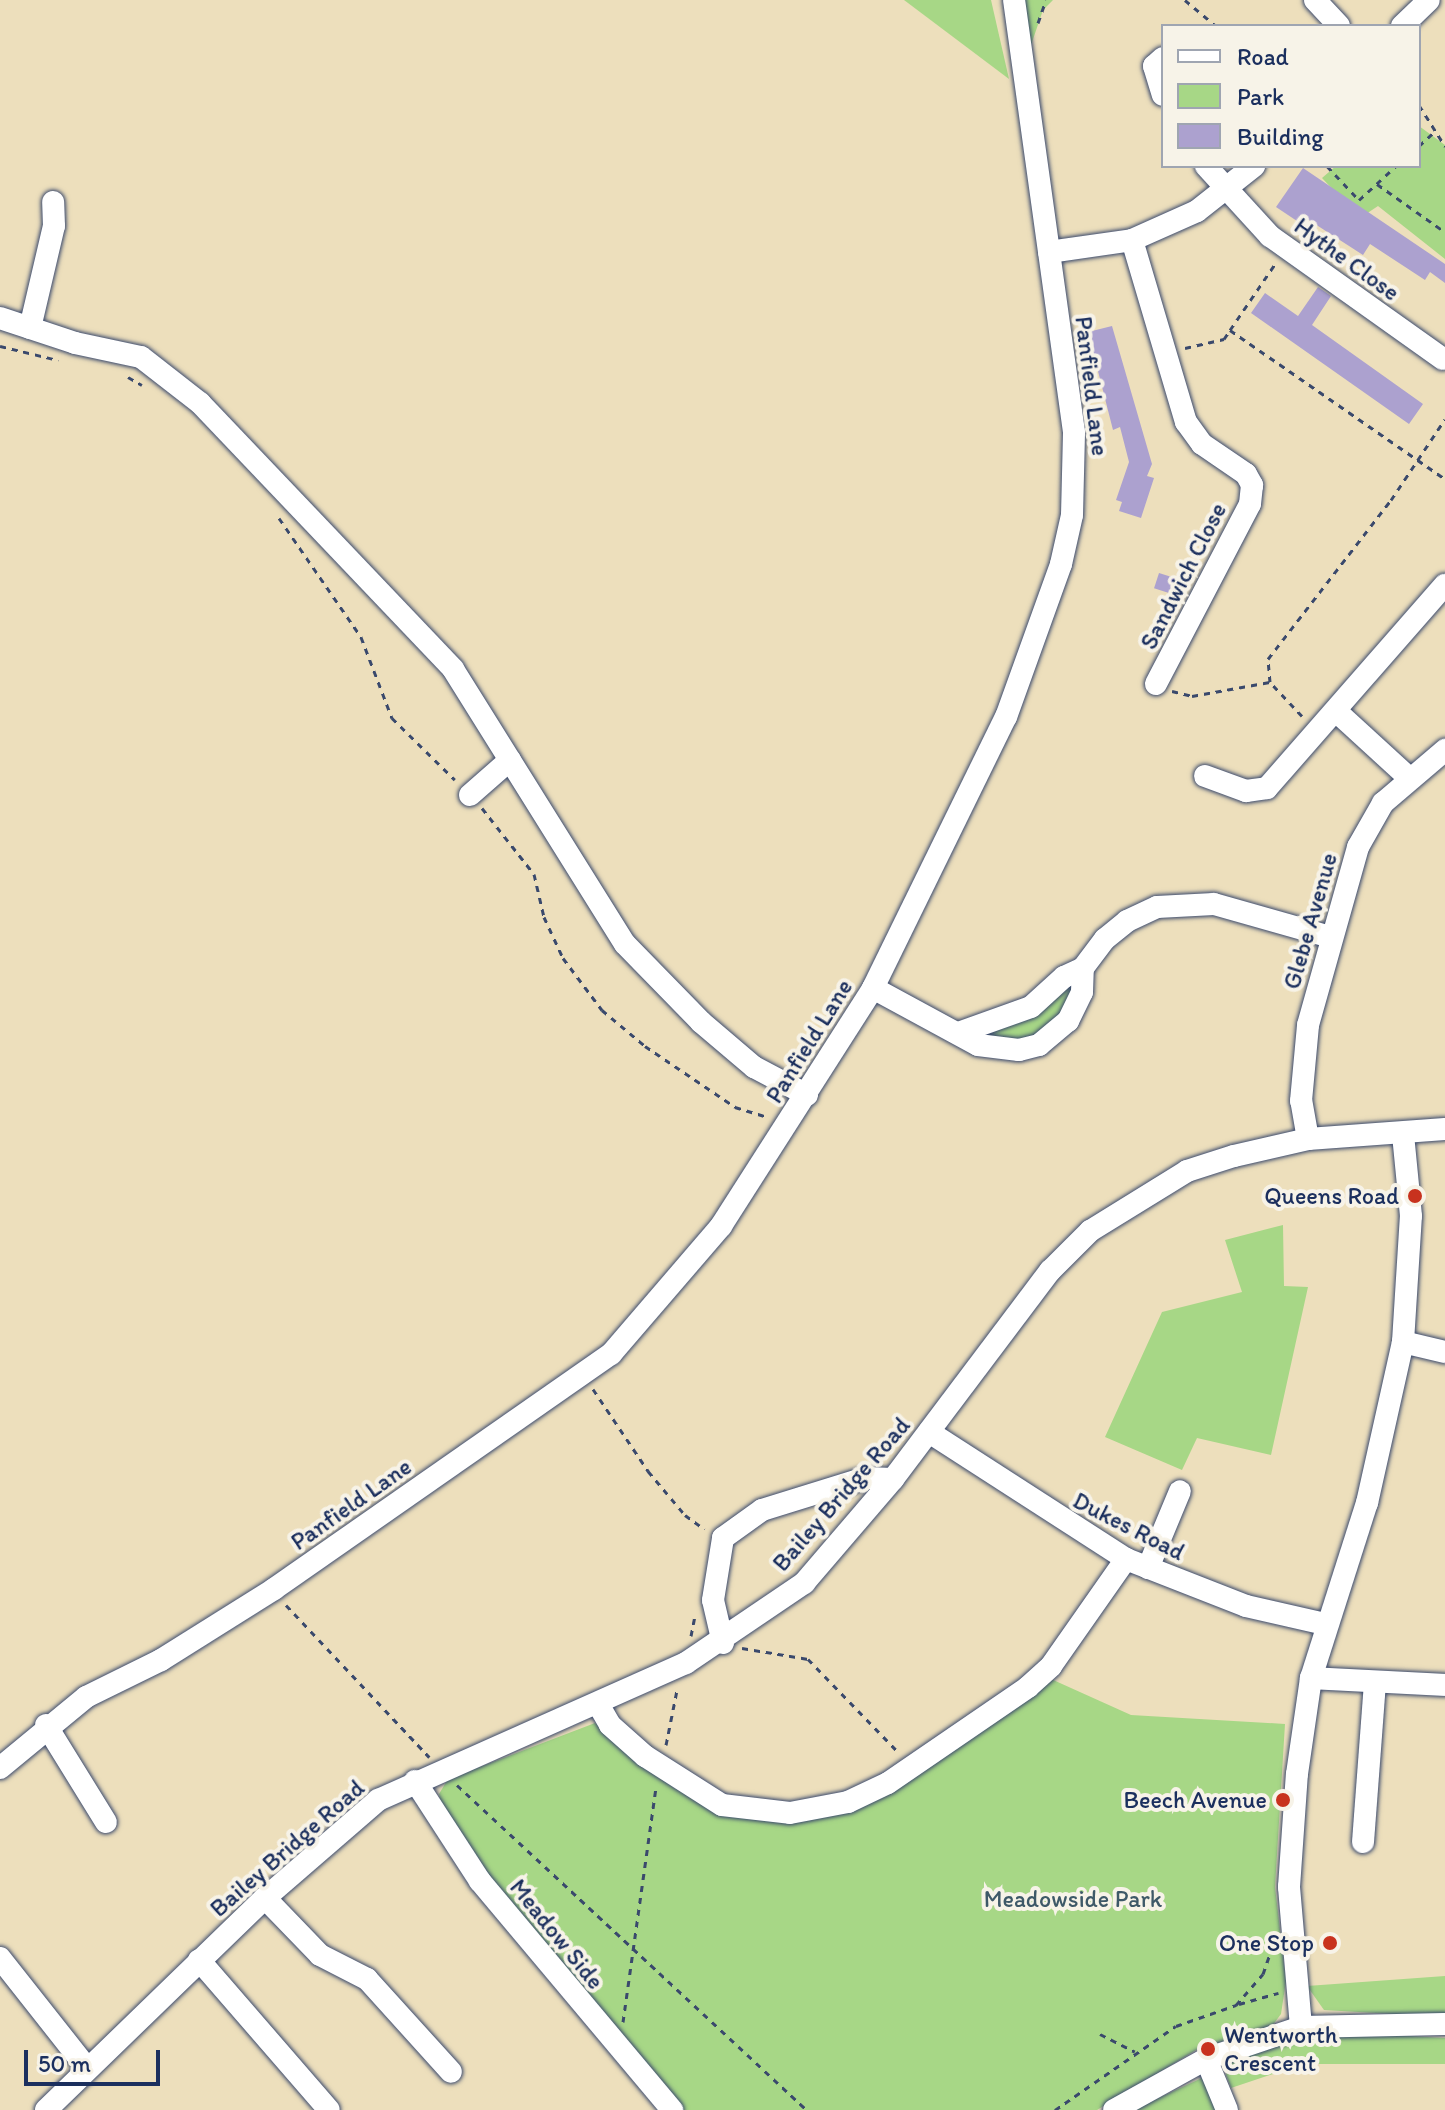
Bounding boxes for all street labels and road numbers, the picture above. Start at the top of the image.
street label: Hythe Close [1289,211,1405,307]
street label: Panfield Lane [1069,315,1115,457]
street label: Sandwich Close [1134,498,1232,654]
street label: Glebe Avenue [1277,850,1343,992]
street label: Panfield Lane [760,974,858,1108]
street label: Bailey Bridge Road [766,1411,916,1577]
street label: Panfield Lane [285,1452,417,1556]
street label: Dukes Road [1069,1486,1189,1566]
street label: Bailey Bridge Road [204,1773,370,1923]
street label: Meadow Side [504,1873,610,1995]

